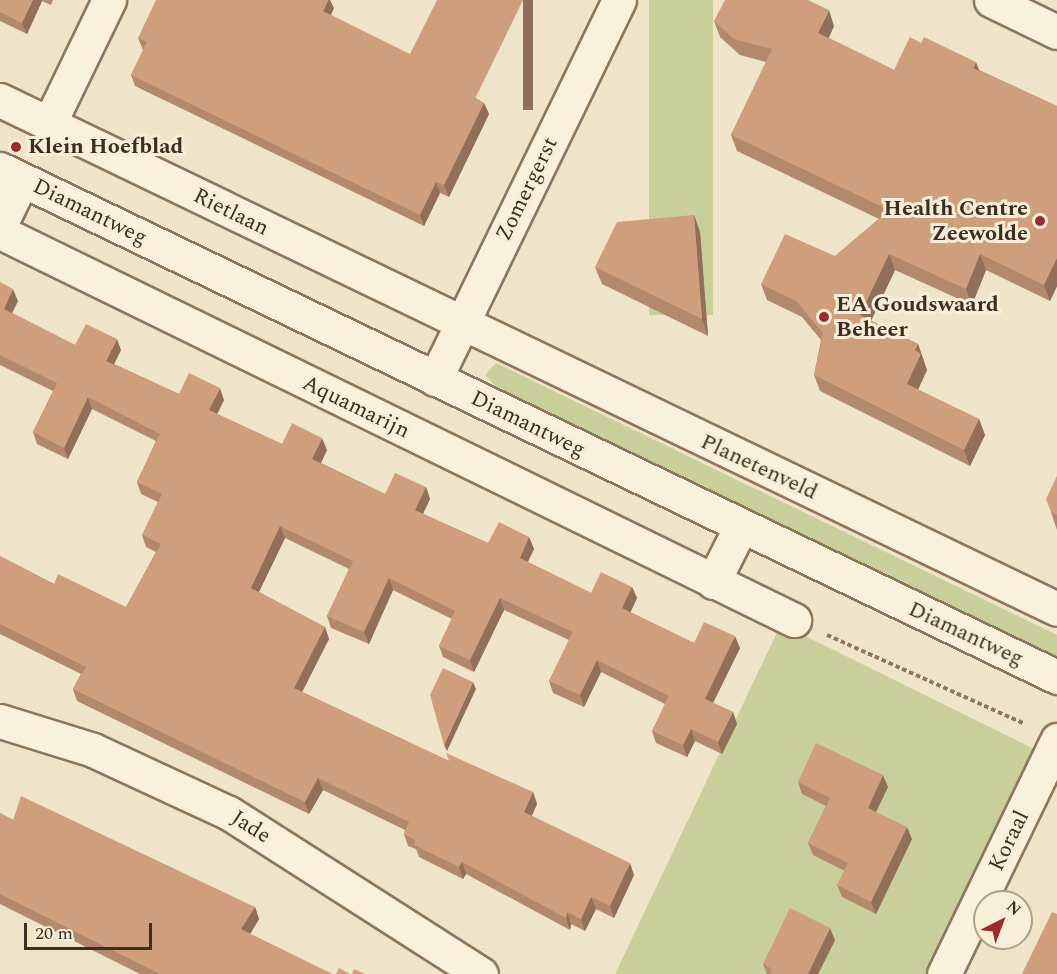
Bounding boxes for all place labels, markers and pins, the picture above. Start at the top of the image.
place label: Klein Hoefblad [28,134,183,160]
marker: Klein Hoefblad [9,140,23,154]
place label: Health Centre Zeewolde [884,195,1028,246]
marker: Health Centre Zeewolde [1033,214,1047,228]
place label: EA Goudswaard Beheer [836,291,999,342]
marker: EA Goudswaard Beheer [817,310,831,324]

